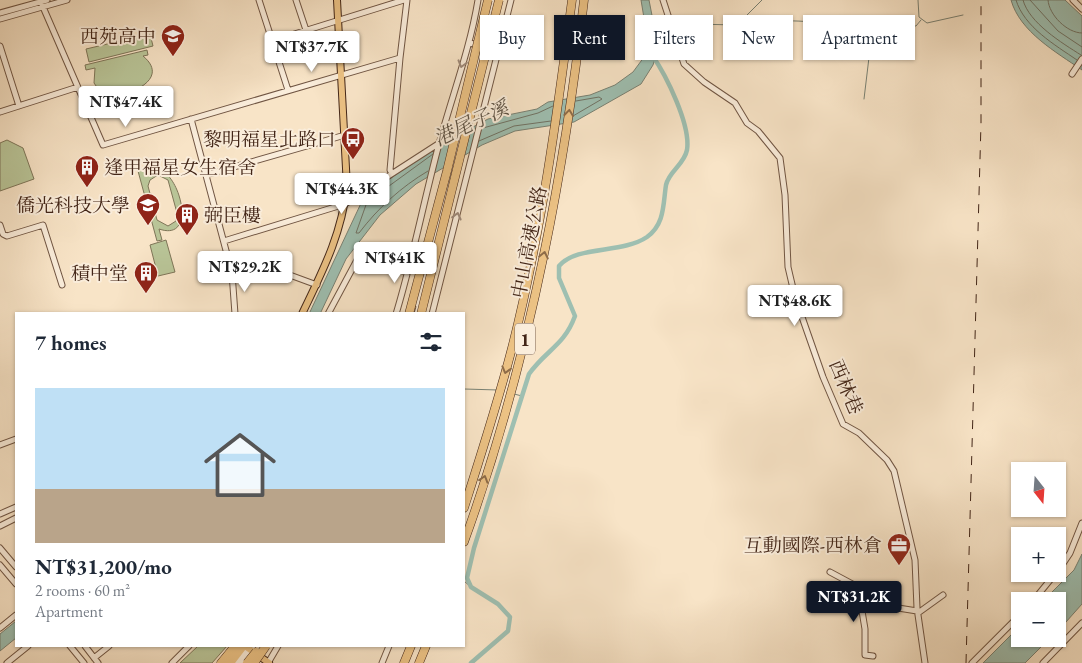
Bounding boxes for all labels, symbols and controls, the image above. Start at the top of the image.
chip: Buy [480,15,544,60]
chip: Rent [554,15,625,60]
chip: Filters [635,15,713,60]
chip: New [723,15,793,60]
chip: Apartment [803,15,915,60]
school or university icon: 西苑高中 [160,23,186,57]
place label: 西苑高中 [80,24,156,49]
pin: NT$37.7K [260,30,364,73]
text: NT$37.7K [276,36,349,57]
one-way arrow [458,60,468,68]
pin: NT$47.4K [74,86,178,128]
text: NT$47.4K [90,91,163,112]
water label: 港尾子溪 [429,93,515,152]
one-way arrow [563,109,574,117]
bus stop icon: 黎明福星北路口 [340,126,366,160]
place label: 黎明福星北路口 [203,127,336,152]
building icon: 逢甲福星女生宿舍 [74,154,100,188]
place label: 逢甲福星女生宿舍 [104,155,256,180]
pin: NT$44.3K [290,172,394,215]
text: NT$44.3K [306,178,379,199]
street label: 中山高速公路 [506,184,552,300]
school or university icon: 僑光科技大學 [135,192,161,226]
place label: 僑光科技大學 [16,193,130,218]
building icon: 弼臣樓 [174,202,200,236]
place label: 弼臣樓 [204,203,261,228]
one-way arrow [451,211,462,220]
pin: NT$41K [354,242,436,284]
text: NT$41K [365,247,425,268]
pin: NT$29.2K [193,250,297,293]
one-way arrow [538,250,549,259]
text: NT$29.2K [209,256,282,277]
building icon: 積中堂 [133,260,159,294]
place label: 積中堂 [71,261,128,286]
pin: NT$48.6K [743,284,847,327]
text: NT$48.6K [759,290,832,311]
road number: 1 [515,324,535,354]
icon: filters [417,328,445,356]
text: 7 homes [35,329,107,356]
street label: 西林巷 [823,356,869,418]
one-way arrow [501,365,512,374]
icon: home [195,420,285,510]
north arrow [1011,462,1066,518]
map controls [1011,462,1066,647]
one-way arrow [479,475,489,484]
button: + [1011,527,1066,582]
office icon: 互動國際-西林倉 [886,532,912,566]
place label: 互動國際-西林倉 [744,533,882,558]
text: NT$31,200/mo [35,553,172,580]
text: 2 rooms · 60 m² [35,580,130,601]
pin: NT$31.2K [802,580,906,623]
text: NT$31.2K [818,586,891,607]
button: − [1011,592,1066,647]
text: Apartment [35,601,103,622]

